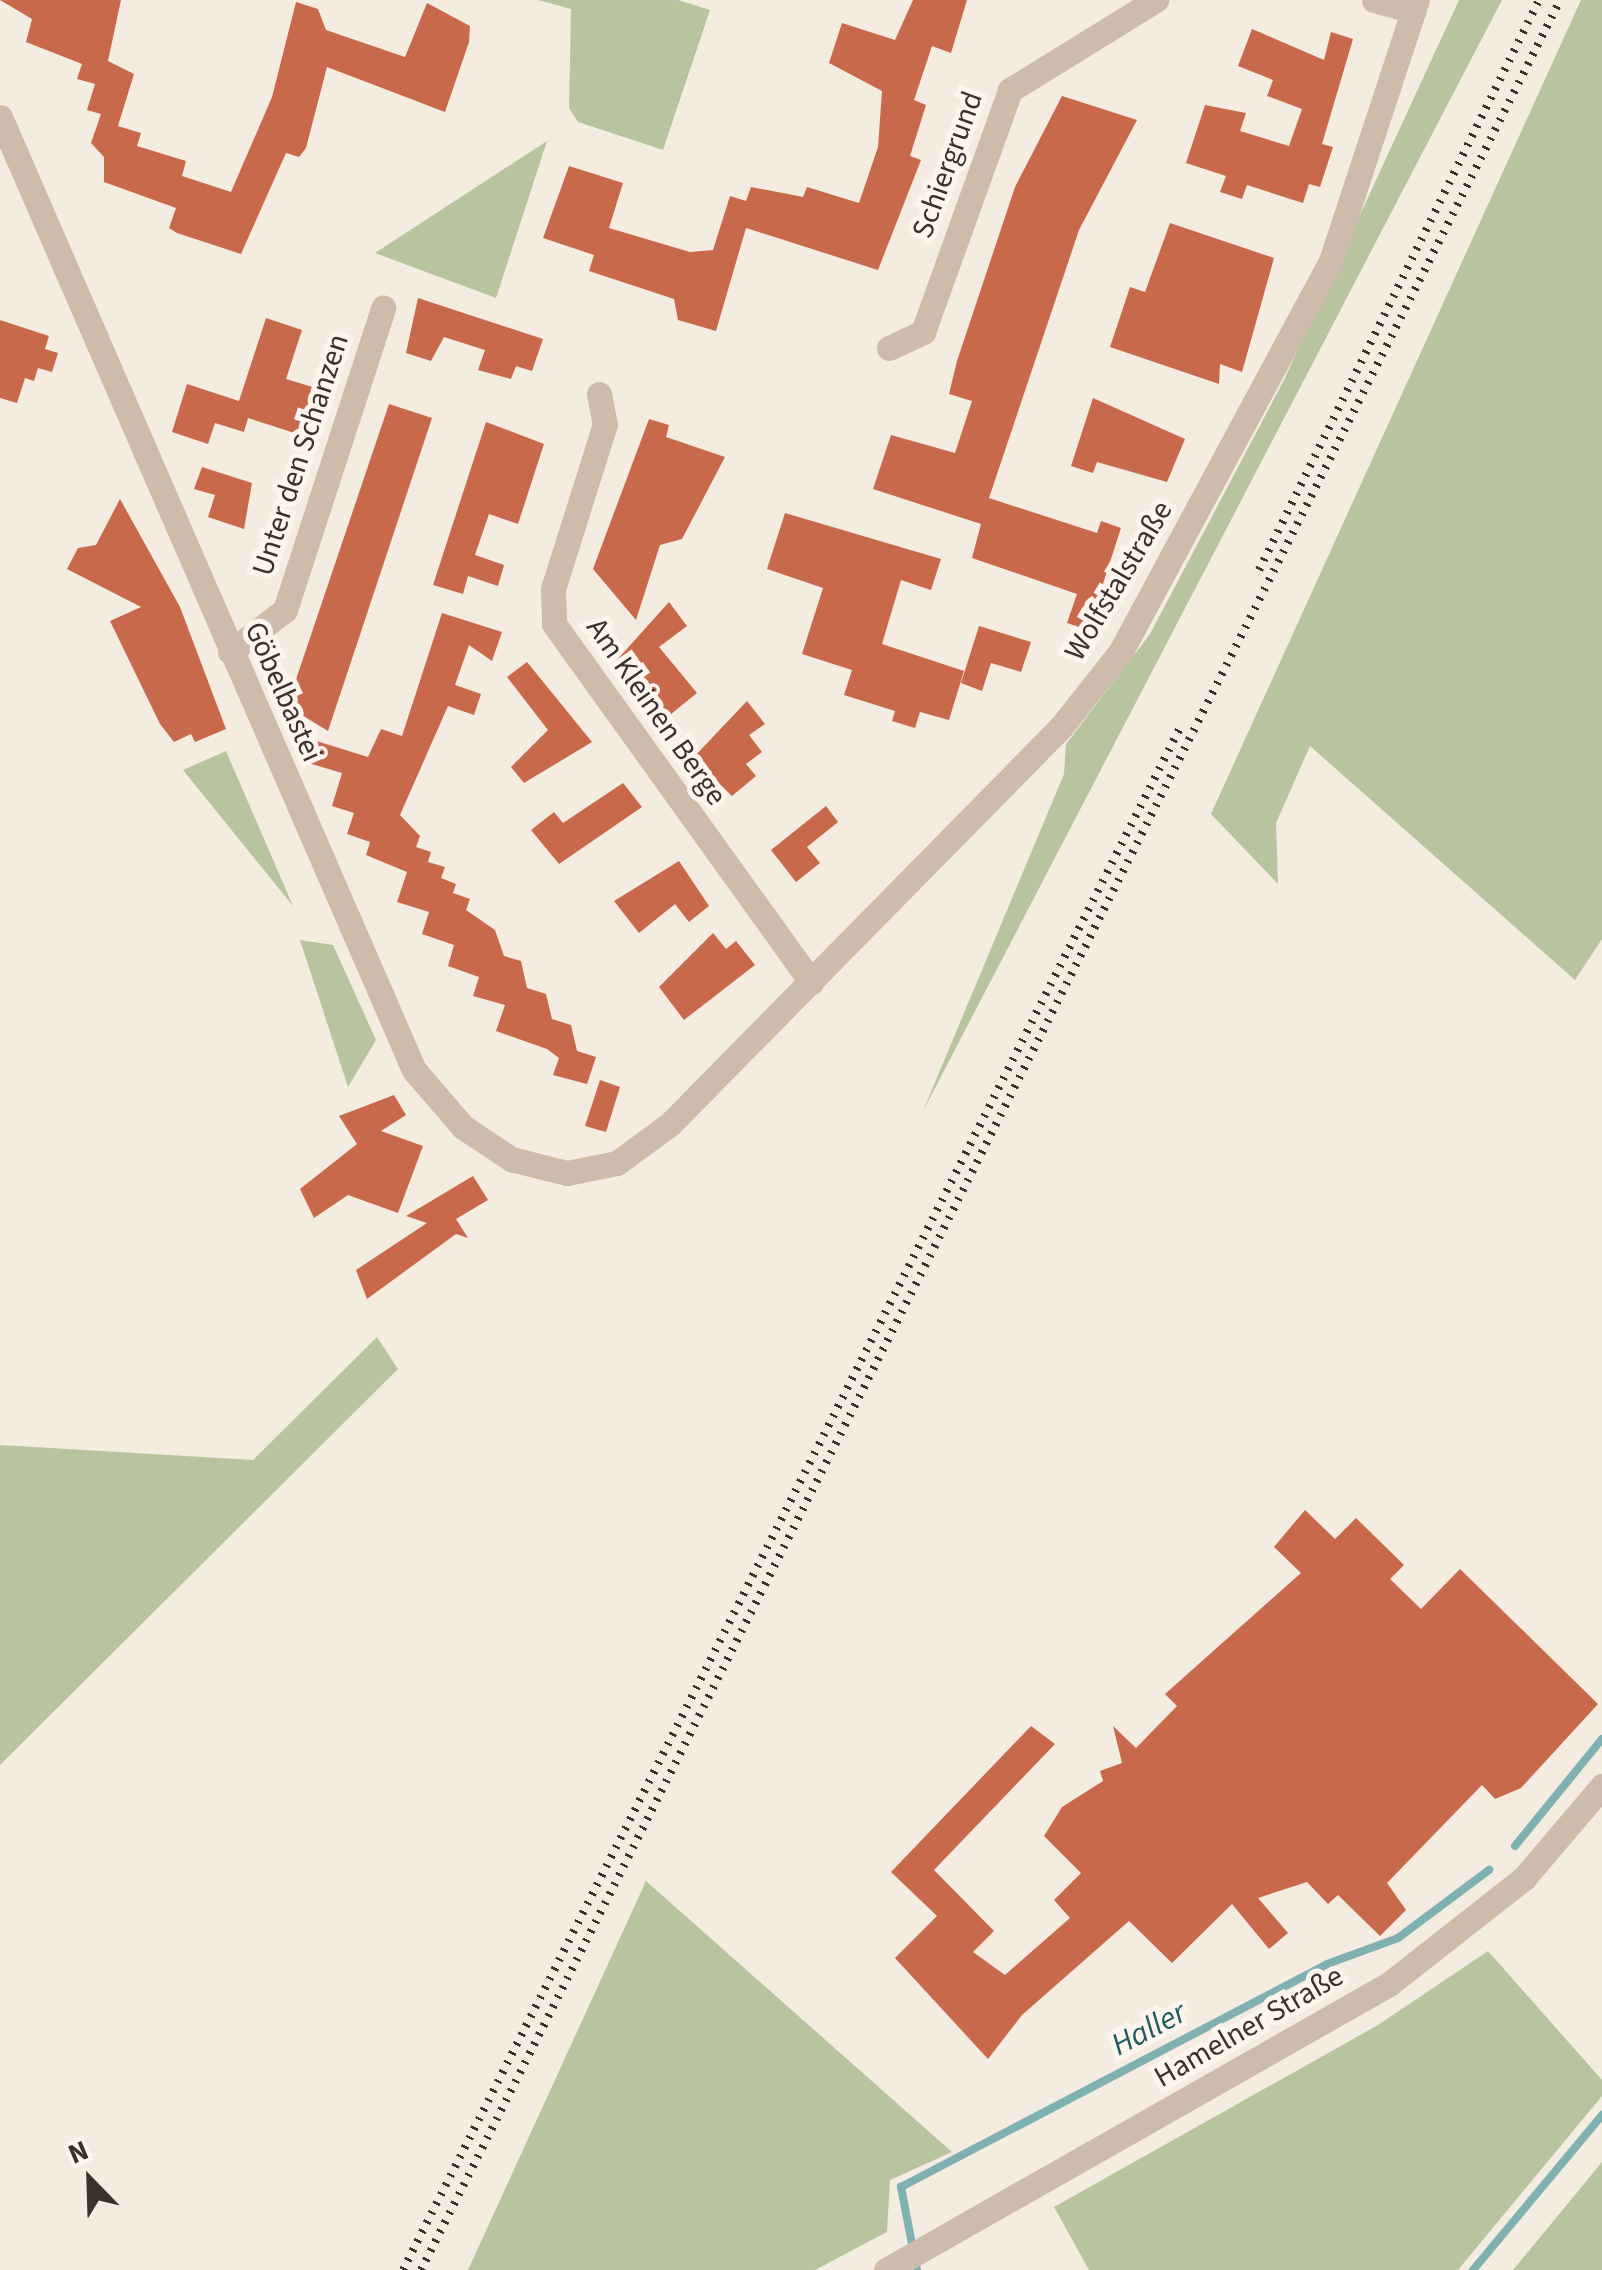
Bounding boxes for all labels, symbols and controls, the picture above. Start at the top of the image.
street label: Schiergrund [905,87,991,243]
street label: Unter den Schanzen [245,330,357,580]
street label: Wolfstalstraße [1057,495,1181,667]
street label: Am Kleinen Berge [578,611,734,813]
street label: Göbelbastei [236,617,330,767]
street label: Hamelner Straße [1148,1958,1350,2096]
water label: Haller [1105,1993,1193,2065]
north arrow [40,2130,140,2230]
text: N [62,2130,95,2174]

